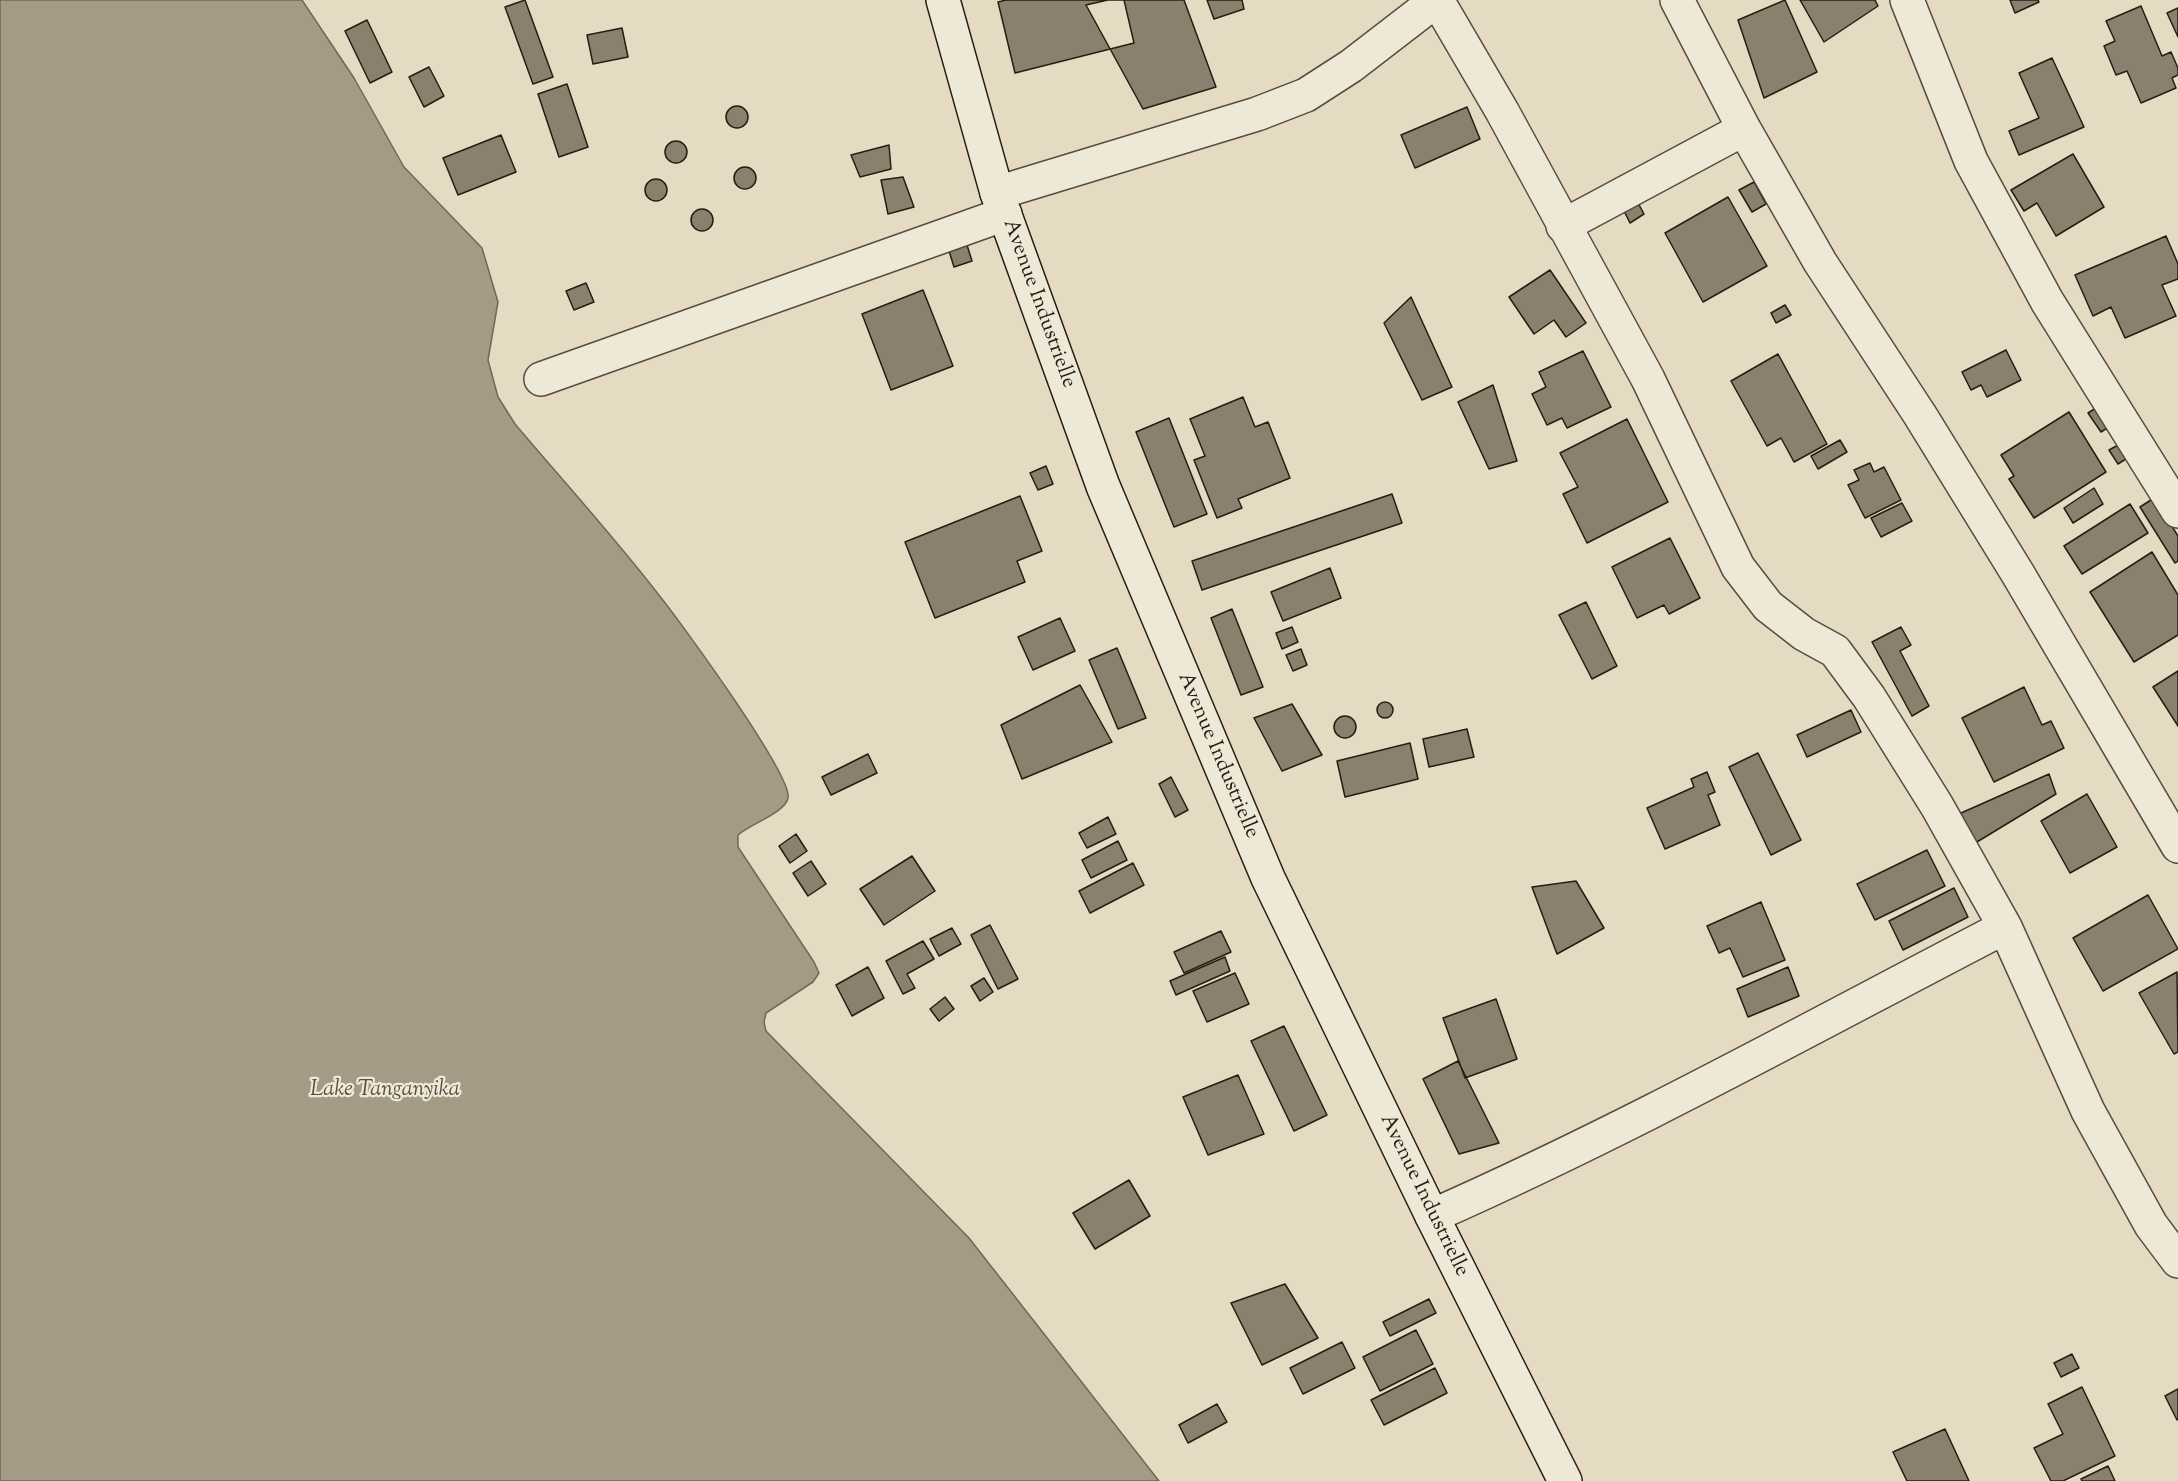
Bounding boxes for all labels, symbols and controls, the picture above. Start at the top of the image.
street label: Avenue Industrielle [996,216,1080,392]
street label: Avenue Industrielle [1171,669,1263,843]
water label: Lake Tanganyika [310,1078,460,1104]
street label: Avenue Industrielle [1373,1111,1473,1281]

